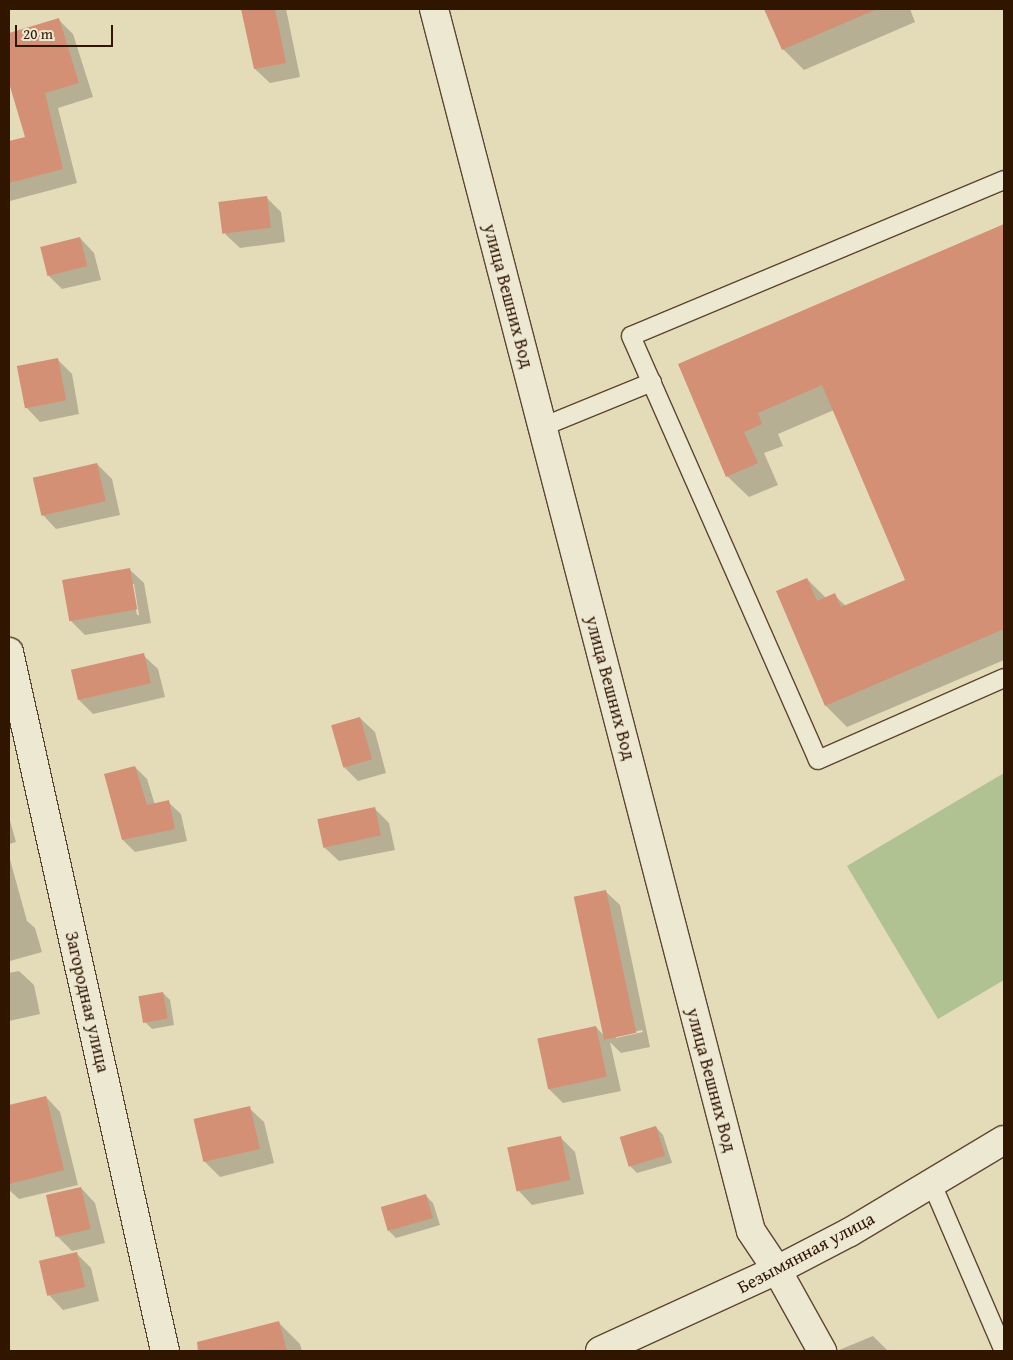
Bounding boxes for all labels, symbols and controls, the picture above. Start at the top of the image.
scale bar [18,15,115,47]
text: 20 m [23,23,53,44]
street label: улица Вешних Вод [478,222,538,370]
street label: улица Вешних Вод [580,614,640,762]
street label: Загородная улица [60,929,114,1075]
street label: улица Вешних Вод [681,1006,741,1154]
street label: Безымянная улица [734,1208,878,1298]

